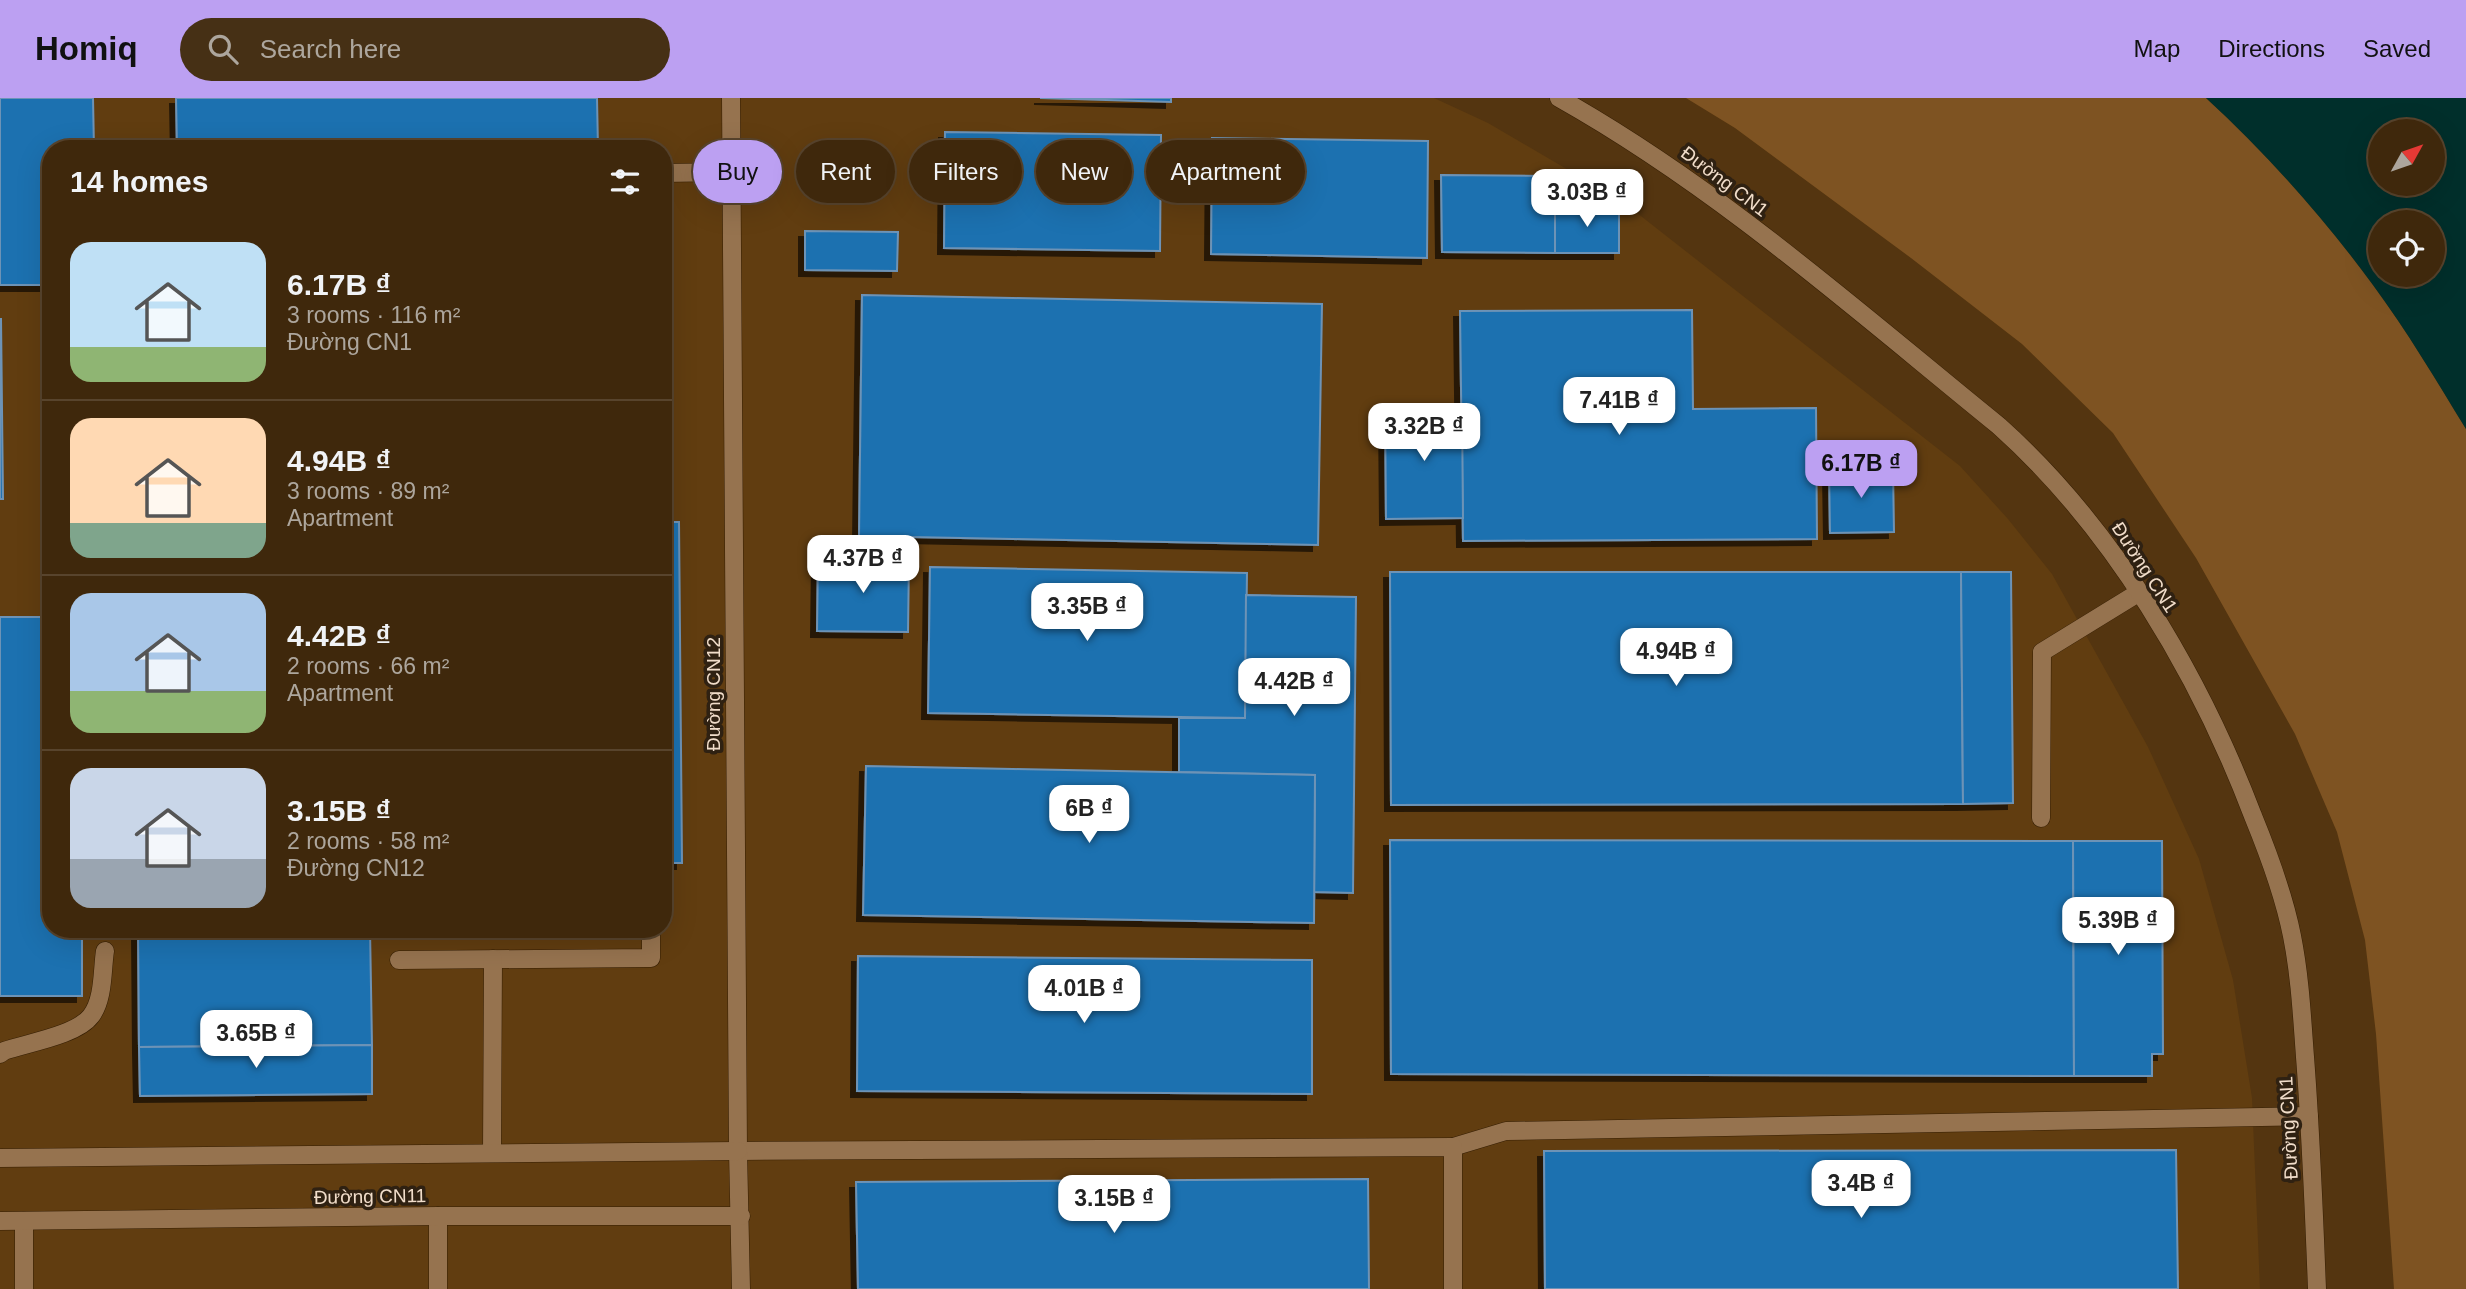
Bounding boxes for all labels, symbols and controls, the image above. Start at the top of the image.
search box [180,18,670,81]
text: Homiq [35,30,138,67]
icon: search [204,30,242,68]
text: Search here [260,34,401,64]
text: Map [2134,35,2180,62]
text: Directions [2218,35,2325,62]
text: Saved [2363,35,2431,62]
north arrow [2368,119,2445,196]
map controls [2368,119,2445,287]
chip: Buy [693,140,782,203]
chip: Rent [796,140,895,203]
chip: Filters [909,140,1022,203]
chip: New [1036,140,1132,203]
chip: Apartment [1146,140,1305,203]
street label: Đường CN1 [1677,142,1772,221]
icon: filters [606,163,644,201]
text: 14 homes [70,165,208,198]
pin: 3.03B ₫ [1522,170,1652,229]
text: 3.03B ₫ [1547,179,1627,205]
button: locate [2368,210,2445,287]
text: 6.17B ₫ [287,268,391,301]
icon: home [126,270,210,354]
text: 3 rooms · 116 m² [287,302,460,328]
text: Đường CN1 [287,329,412,355]
pin: 7.41B ₫ [1554,378,1684,437]
text: 7.41B ₫ [1579,387,1659,413]
pin: 3.32B ₫ [1359,404,1489,463]
text: 3.32B ₫ [1384,413,1464,439]
pin: 6.17B ₫ [1796,440,1926,500]
text: 4.94B ₫ [287,444,391,477]
icon: home [126,446,210,530]
text: 6.17B ₫ [1821,450,1901,476]
text: 3 rooms · 89 m² [287,478,449,504]
text: Apartment [287,505,393,531]
street label: Đường CN1 [2108,518,2182,616]
pin: 4.37B ₫ [798,536,928,595]
text: 4.37B ₫ [823,545,903,571]
pin: 3.35B ₫ [1022,584,1152,643]
text: 3.35B ₫ [1047,593,1127,619]
text: 4.42B ₫ [287,619,391,652]
icon: home [126,621,210,705]
pin: 4.94B ₫ [1611,628,1741,688]
street label: Đường CN12 [703,637,724,751]
text: 4.94B ₫ [1636,638,1716,664]
text: 2 rooms · 66 m² [287,653,449,679]
pin: 4.42B ₫ [1229,658,1359,718]
text: 4.42B ₫ [1254,668,1334,694]
text: Apartment [287,680,393,706]
pin: 6B ₫ [1048,786,1130,845]
text: 3.15B ₫ [287,794,391,827]
text: 6B ₫ [1065,795,1113,821]
icon: home [126,796,210,880]
text: 2 rooms · 58 m² [287,828,449,854]
text: Đường CN12 [287,855,425,881]
pin: 5.39B ₫ [2053,898,2183,957]
text: 5.39B ₫ [2078,907,2158,933]
pin: 4.01B ₫ [1019,965,1149,1025]
text: 4.01B ₫ [1044,975,1124,1001]
pin: 3.65B ₫ [191,1010,321,1070]
text: 3.65B ₫ [216,1020,296,1046]
street label: Đường CN1 [2275,1076,2302,1180]
pin: 3.4B ₫ [1804,1160,1918,1220]
text: 3.4B ₫ [1828,1170,1894,1196]
pin: 3.15B ₫ [1049,1176,1179,1235]
street label: Đường CN11 [314,1185,426,1208]
text: 3.15B ₫ [1074,1185,1154,1211]

